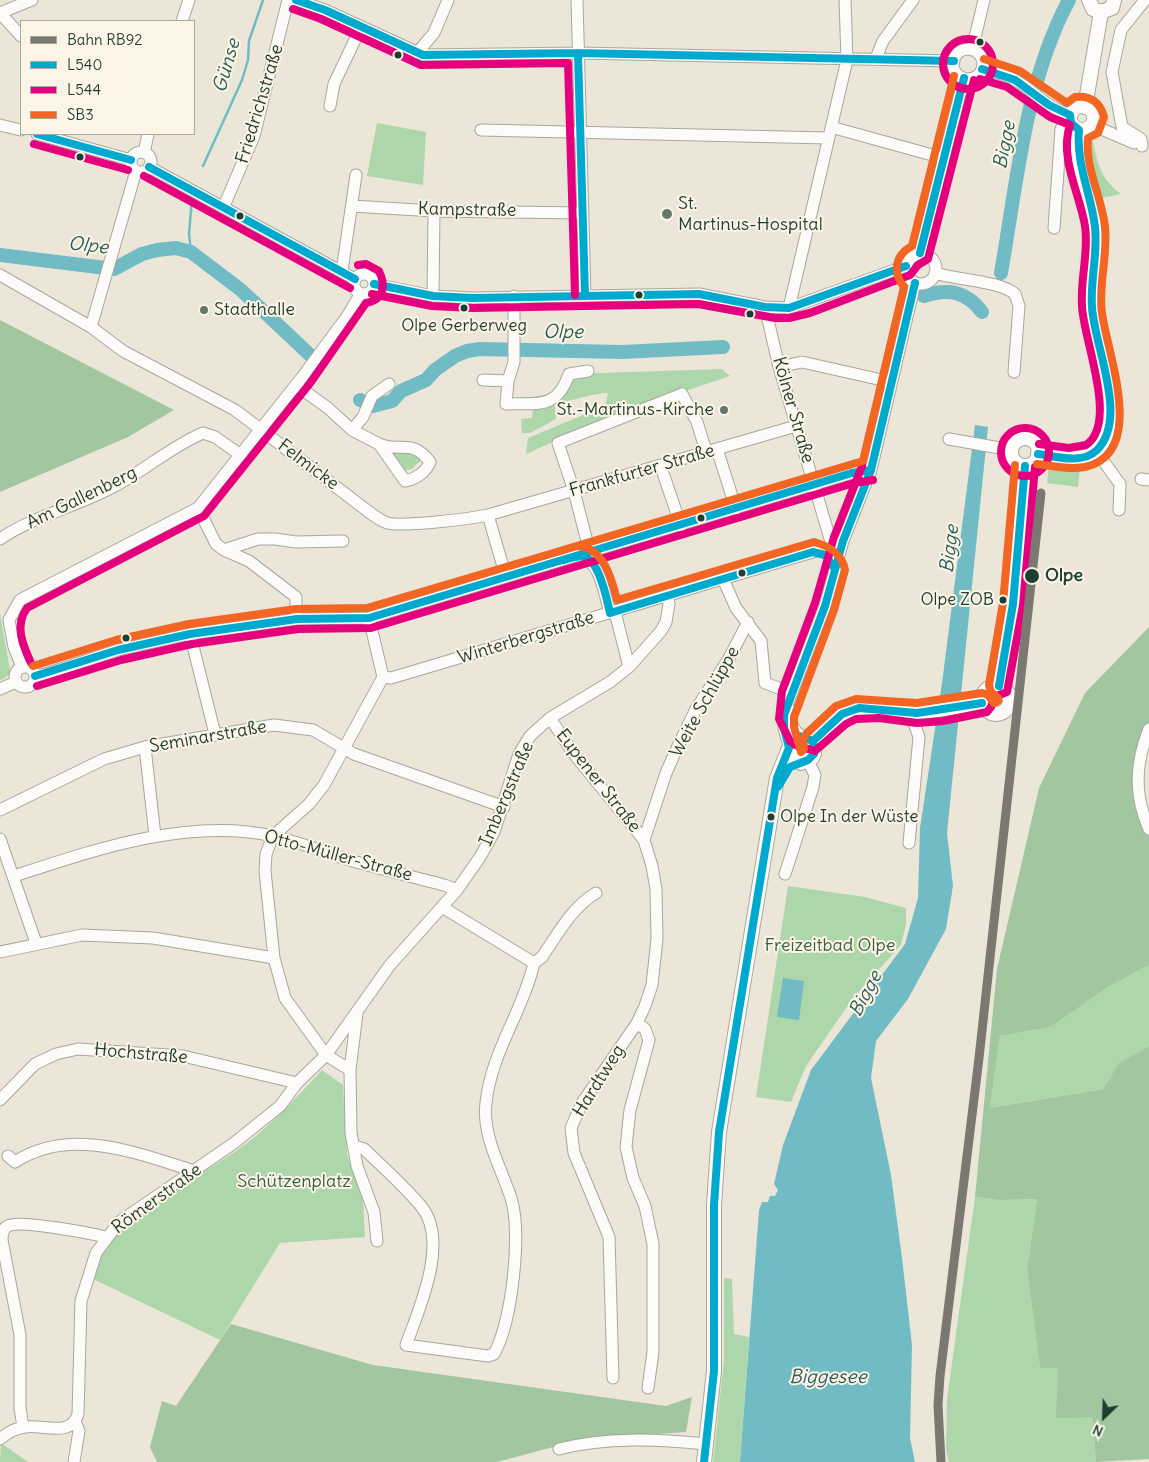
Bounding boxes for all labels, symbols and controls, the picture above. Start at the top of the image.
legend [20,20,195,135]
text: Bahn RB92 [67,30,143,49]
water label: Günse [209,37,245,95]
unlabelled marker [975,37,985,47]
street label: Friedrichstraße [232,42,288,166]
unlabelled marker [393,50,403,60]
text: L540 [67,55,102,74]
text: L544 [67,80,101,99]
text: SB3 [67,105,94,124]
water label: Bigge [989,119,1021,171]
unlabelled marker [75,152,85,162]
place label: St. Martinus-Hospital [678,193,823,235]
street label: Kampstraße [418,198,516,222]
marker: St. Martinus-Hospital [660,207,674,221]
unlabelled marker [235,211,245,221]
water label: Olpe [67,233,109,259]
unlabelled marker [634,290,644,300]
place label: Stadthalle [214,299,295,321]
marker: Olpe Gerberweg [459,303,469,313]
marker: Stadthalle [198,304,210,316]
unlabelled marker [745,309,755,319]
place label: Olpe Gerberweg [401,316,527,336]
water label: Olpe [543,322,583,344]
street label: Kölner Straße [768,354,818,466]
place label: St.-Martinus-Kirche [556,399,714,421]
marker: St.-Martinus-Kirche [718,404,730,416]
street label: Felmicke [273,435,343,495]
street label: Frankfurter Straße [567,440,717,502]
street label: Am Gallenberg [23,462,141,534]
unlabelled marker [696,513,706,523]
water label: Bigge [936,524,964,574]
place label: Olpe [1045,565,1083,587]
marker: Olpe [1023,567,1041,585]
unlabelled marker [737,568,747,578]
place label: Olpe ZOB [920,590,994,610]
marker: Olpe ZOB [998,595,1008,605]
street label: Winterbergstraße [455,607,597,669]
unlabelled marker [121,633,131,643]
street label: Weite Schlüppe [666,643,744,761]
street label: Seminarstraße [148,716,268,758]
street label: Eupener Straße [551,725,645,837]
street label: Imbergstraße [475,738,539,850]
place label: Olpe In der Wüste [780,807,919,827]
marker: Olpe In der Wüste [766,812,776,822]
street label: Otto-Müller-Straße [261,826,415,886]
park label: Freizeitbad Olpe [765,935,895,957]
water label: Bigge [845,967,887,1021]
street label: Hochstraße [93,1039,189,1069]
street label: Hardtweg [568,1041,630,1121]
street label: Römerstraße [108,1159,206,1239]
park label: Schützenplatz [237,1171,351,1193]
water label: Biggesee [789,1367,867,1389]
north arrow [1079,1392,1129,1442]
text: N [1090,1421,1106,1441]

